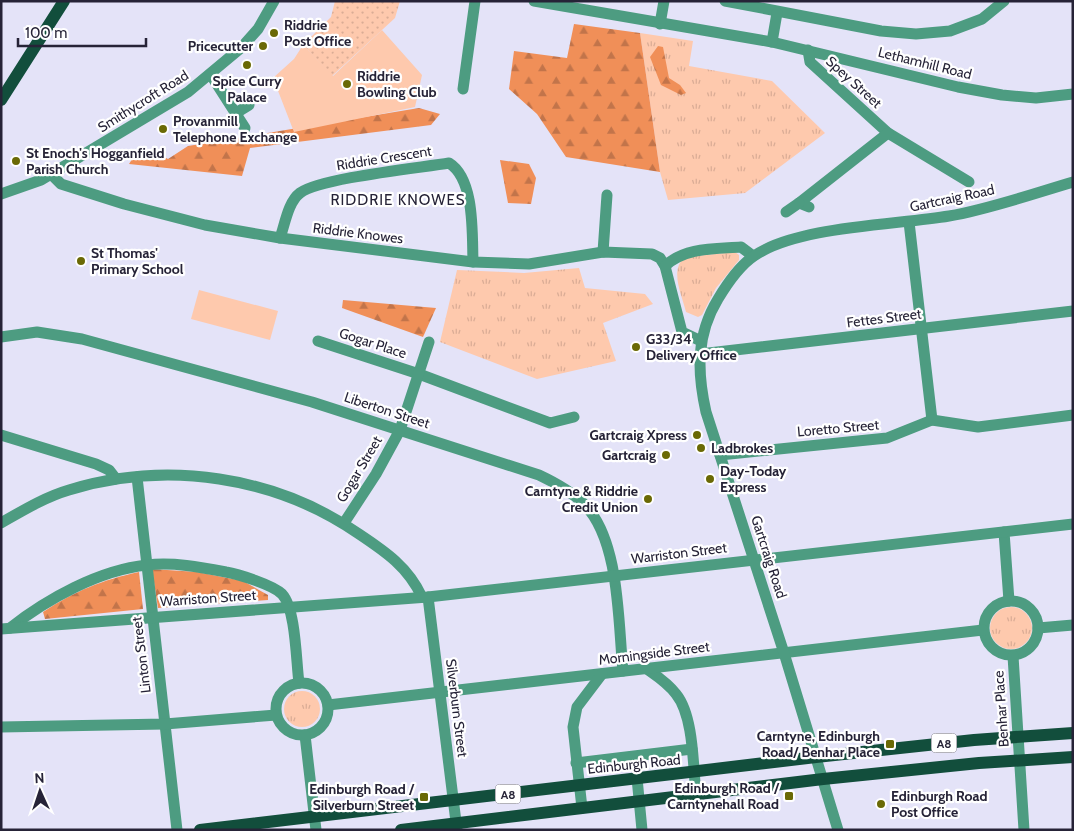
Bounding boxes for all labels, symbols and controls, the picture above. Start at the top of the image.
scale bar [18,15,145,47]
place label: Riddrie Post Office [284,16,351,50]
text: 100 m [25,24,67,42]
marker: Riddrie Post Office [268,27,280,39]
place label: Pricecutter [188,37,253,55]
marker: Pricecutter [257,40,269,52]
street label: Lethamhill Road [876,43,974,83]
street label: Spey Street [822,52,886,112]
marker: Spice Curry Palace [241,59,253,71]
street label: Smithycroft Road [94,66,192,136]
place label: Riddrie Bowling Club [357,67,437,101]
place label: Spice Curry Palace [213,72,282,106]
marker: Riddrie Bowling Club [341,78,353,90]
place label: Provanmill Telephone Exchange [173,112,297,146]
marker: Provanmill Telephone Exchange [157,123,169,135]
street label: Riddrie Crescent [335,142,433,174]
place label: St Enoch's Hogganfield Parish Church [26,144,165,178]
marker: St Enoch's Hogganfield Parish Church [10,155,22,167]
street label: Gartcraig Road [908,180,996,216]
district label: RIDDRIE KNOWES [331,191,465,209]
street label: Riddrie Knowes [312,219,404,248]
place label: St Thomas' Primary School [91,244,184,278]
marker: St Thomas' Primary School [75,255,87,267]
street label: Fettes Street [846,304,923,332]
street label: Gogar Place [337,324,409,362]
place label: G33/34 Delivery Office [646,330,737,364]
marker: G33/34 Delivery Office [630,341,642,353]
street label: Liberton Street [342,388,432,432]
street label: Loretto Street [796,415,880,441]
place label: Gartcraig Xpress [590,426,687,444]
marker: Gartcraig Xpress [691,429,703,441]
street label: Gogar Street [332,432,386,505]
place label: Ladbrokes [711,439,773,457]
marker: Ladbrokes [695,442,707,454]
place label: Gartcraig [602,446,656,464]
marker: Gartcraig [660,449,672,461]
place label: Day-Today Express [720,462,787,496]
marker: Day-Today Express [704,473,716,485]
place label: Carntyne & Riddrie Credit Union [525,482,638,516]
marker: Carntyne & Riddrie Credit Union [642,493,654,505]
street label: Gartcraig Road [747,513,791,601]
street label: Warriston Street [630,538,728,568]
street label: Warriston Street [159,586,257,610]
street label: Linton Street [127,615,155,694]
street label: Morningside Street [597,637,711,669]
street label: Silverburn Street [442,658,472,759]
street label: Benhar Place [989,670,1013,748]
place label: Carntyne, Edinburgh Road/ Benhar Place [757,727,880,761]
road number: A8 [932,734,956,752]
marker: Carntyne, Edinburgh Road/ Benhar Place [884,738,896,750]
street label: Edinburgh Road [587,750,681,778]
north arrow [15,766,65,816]
text: N [34,769,45,787]
place label: Edinburgh Road / Carntynehall Road [667,779,780,813]
place label: Edinburgh Road / Silverburn Street [309,780,415,814]
road number: A8 [496,784,520,804]
place label: Edinburgh Road Post Office [891,787,988,821]
marker: Edinburgh Road / Carntynehall Road [783,790,795,802]
marker: Edinburgh Road / Silverburn Street [418,791,430,803]
marker: Edinburgh Road Post Office [875,798,887,810]

